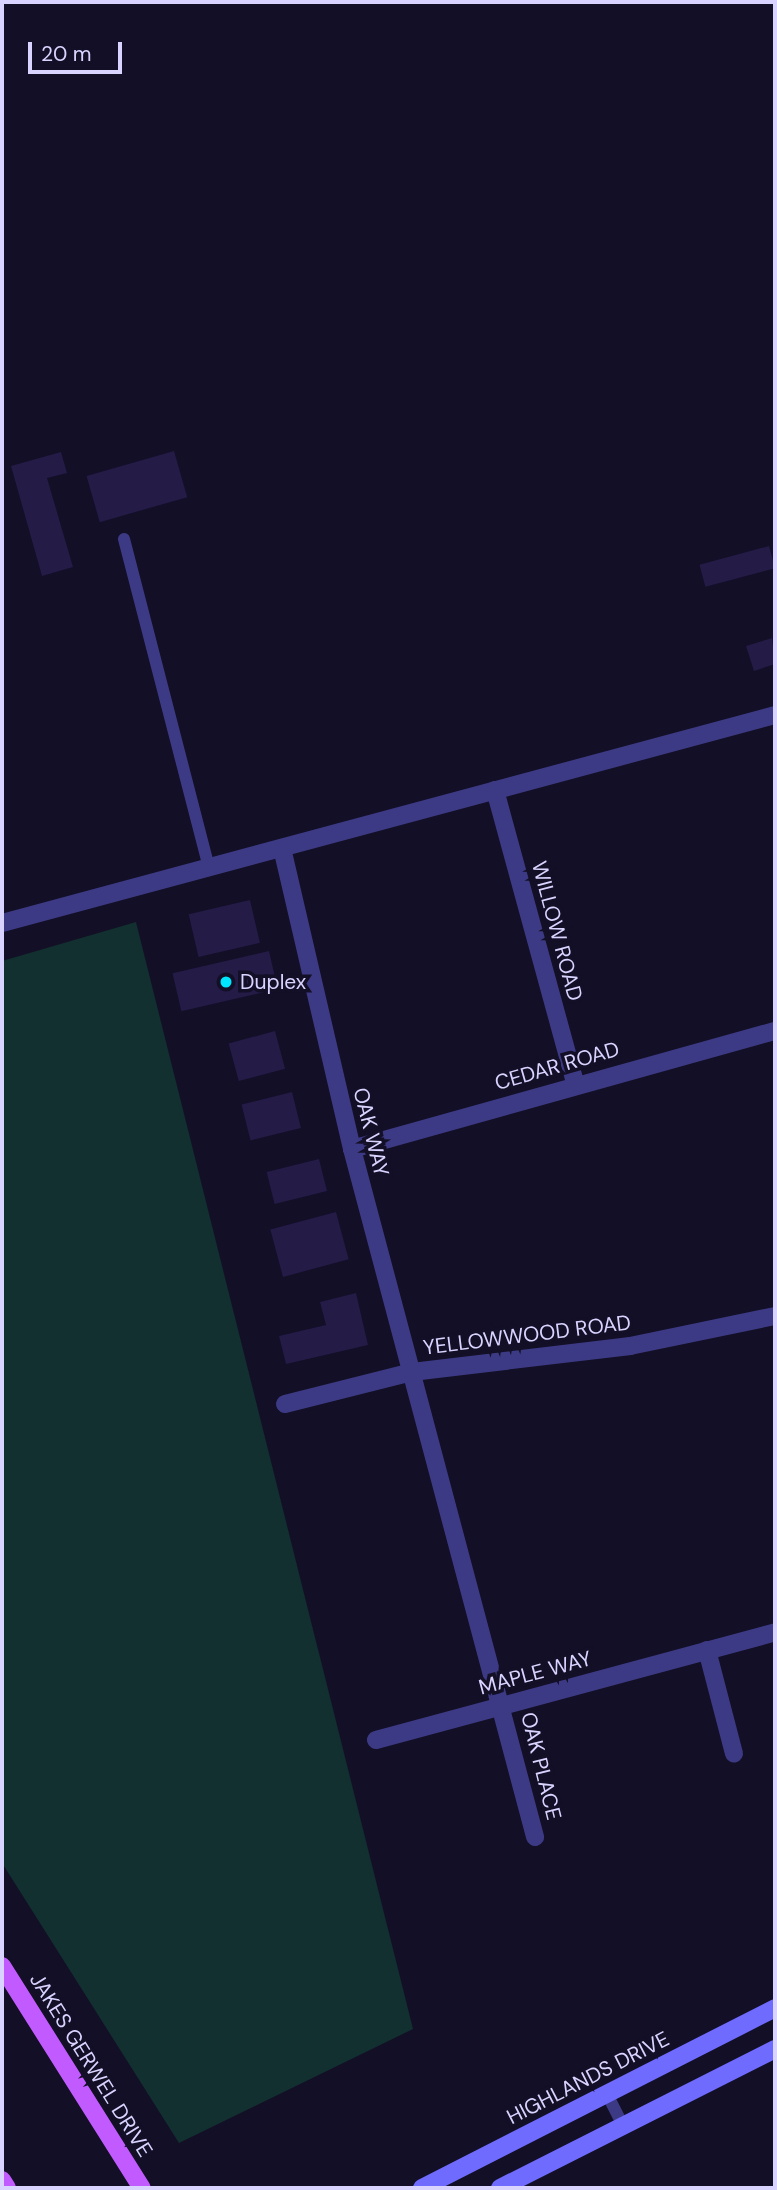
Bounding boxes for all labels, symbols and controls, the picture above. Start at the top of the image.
scale bar [32,28,126,72]
text: 20 m [41,40,92,68]
street label: WILLOW ROAD [526,858,588,1004]
place label: Duplex [240,969,306,995]
marker: Duplex [218,974,234,990]
street label: CEDAR ROAD [492,1036,622,1096]
street label: OAK WAY [348,1085,394,1179]
street label: YELLOWWOOD ROAD [422,1310,632,1360]
street label: MAPLE WAY [476,1646,594,1700]
street label: OAK PLACE [515,1709,567,1823]
street label: JAKES GERWEL DRIVE [24,1968,158,2162]
street label: HIGHLANDS DRIVE [503,2026,673,2130]

